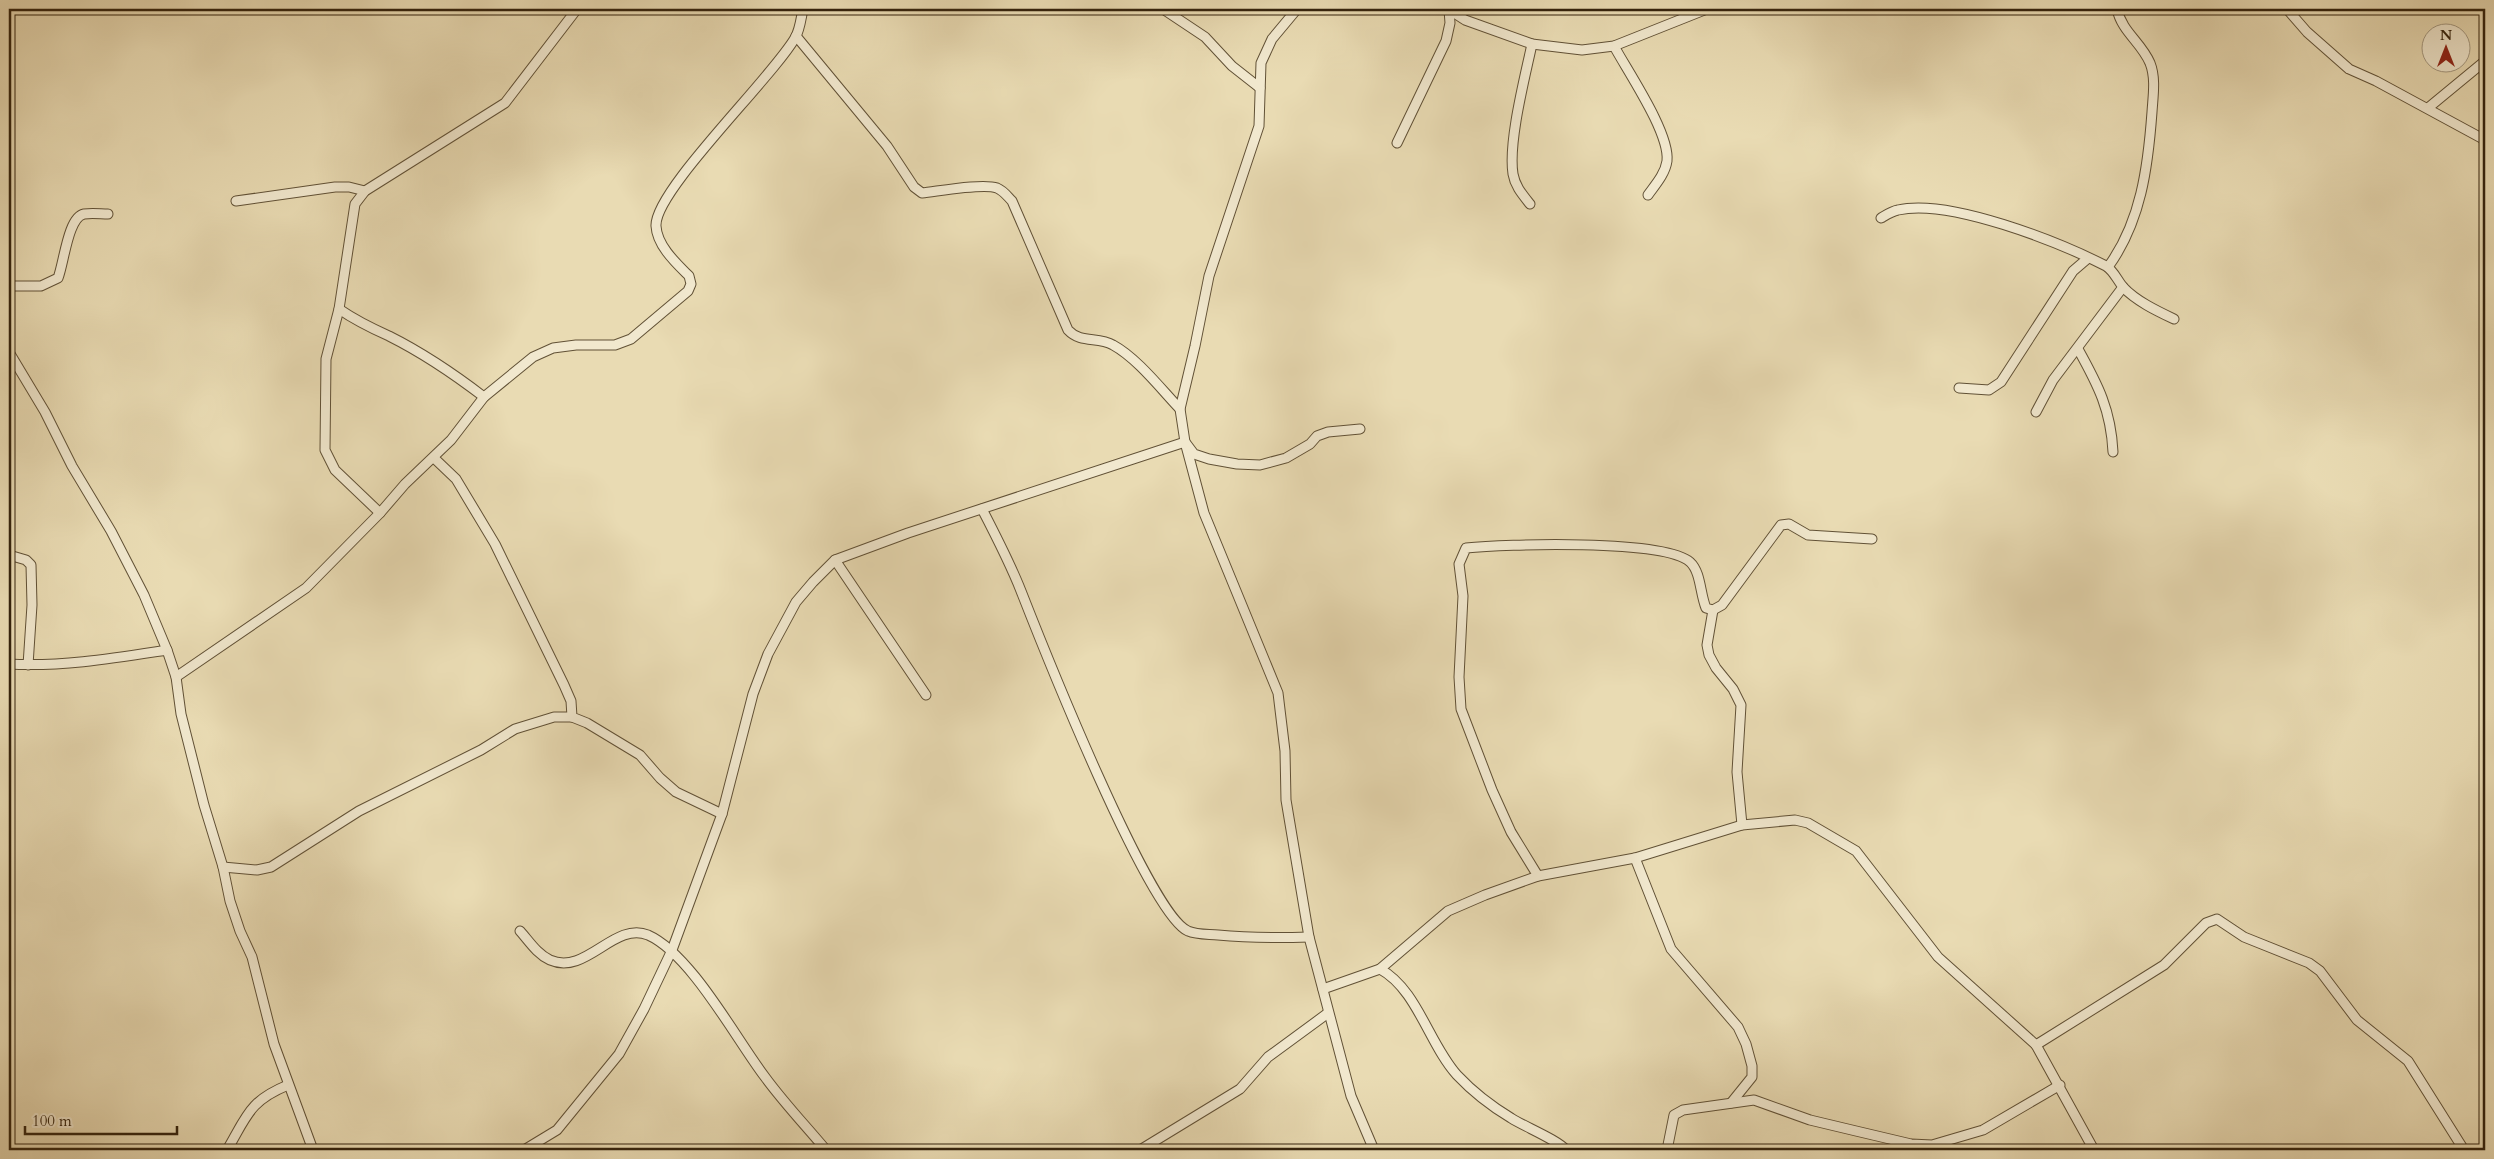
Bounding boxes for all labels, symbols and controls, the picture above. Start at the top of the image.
north arrow [2422,22,2472,72]
text: N [2440,26,2452,45]
scale bar [25,1104,178,1136]
text: 100 m [32,1111,72,1131]

